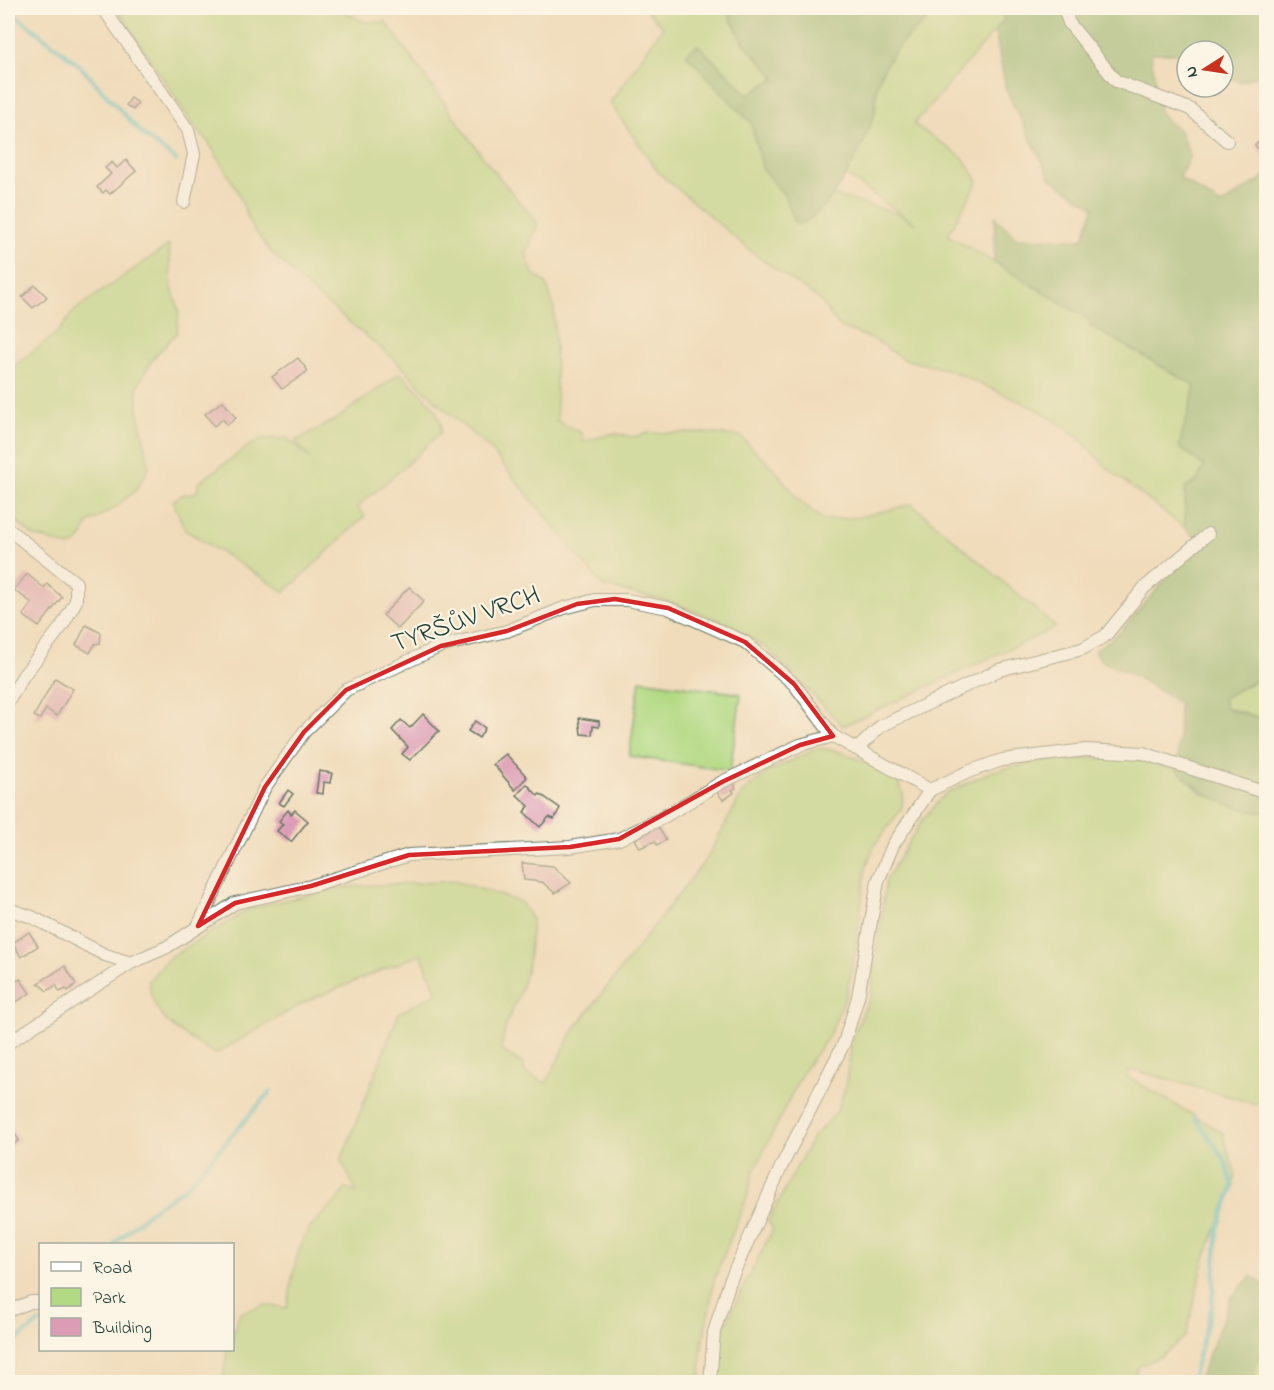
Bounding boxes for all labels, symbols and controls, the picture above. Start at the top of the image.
north arrow [1175,39,1235,99]
text: N [1179,64,1205,79]
street label: TYRŠŮV VRCH [386,577,545,664]
legend [39,1243,234,1351]
text: Road [93,1256,132,1282]
text: Park [93,1286,126,1312]
text: Building [92,1316,152,1343]

